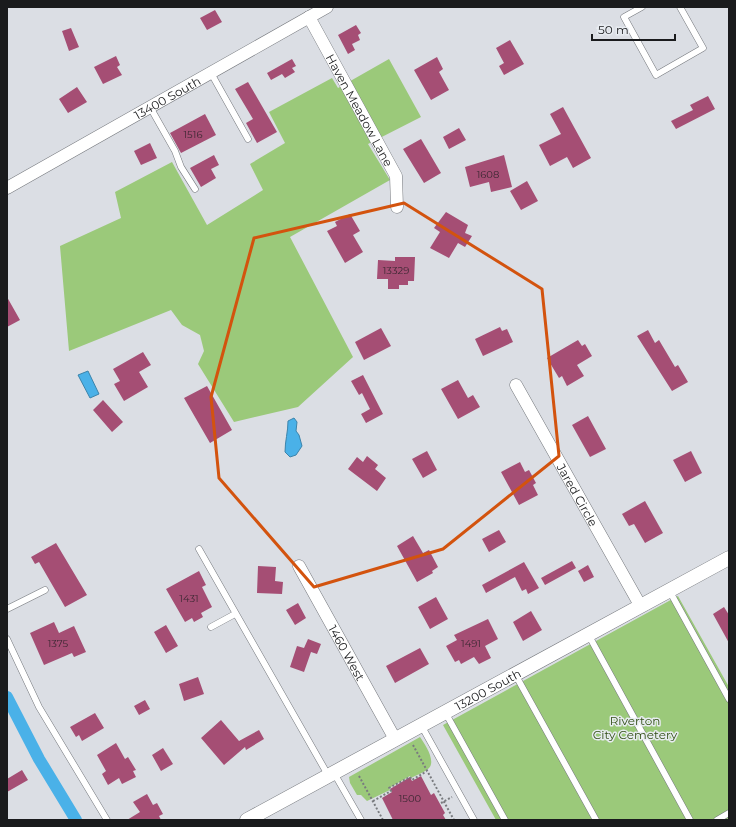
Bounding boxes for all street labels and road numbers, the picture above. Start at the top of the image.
street label: Haven Meadow Lane [323,51,397,169]
street label: 13400 South [131,73,203,122]
street label: Jared Circle [554,460,602,529]
street label: 1460 West [326,622,369,683]
street label: 13200 South [452,665,523,713]

